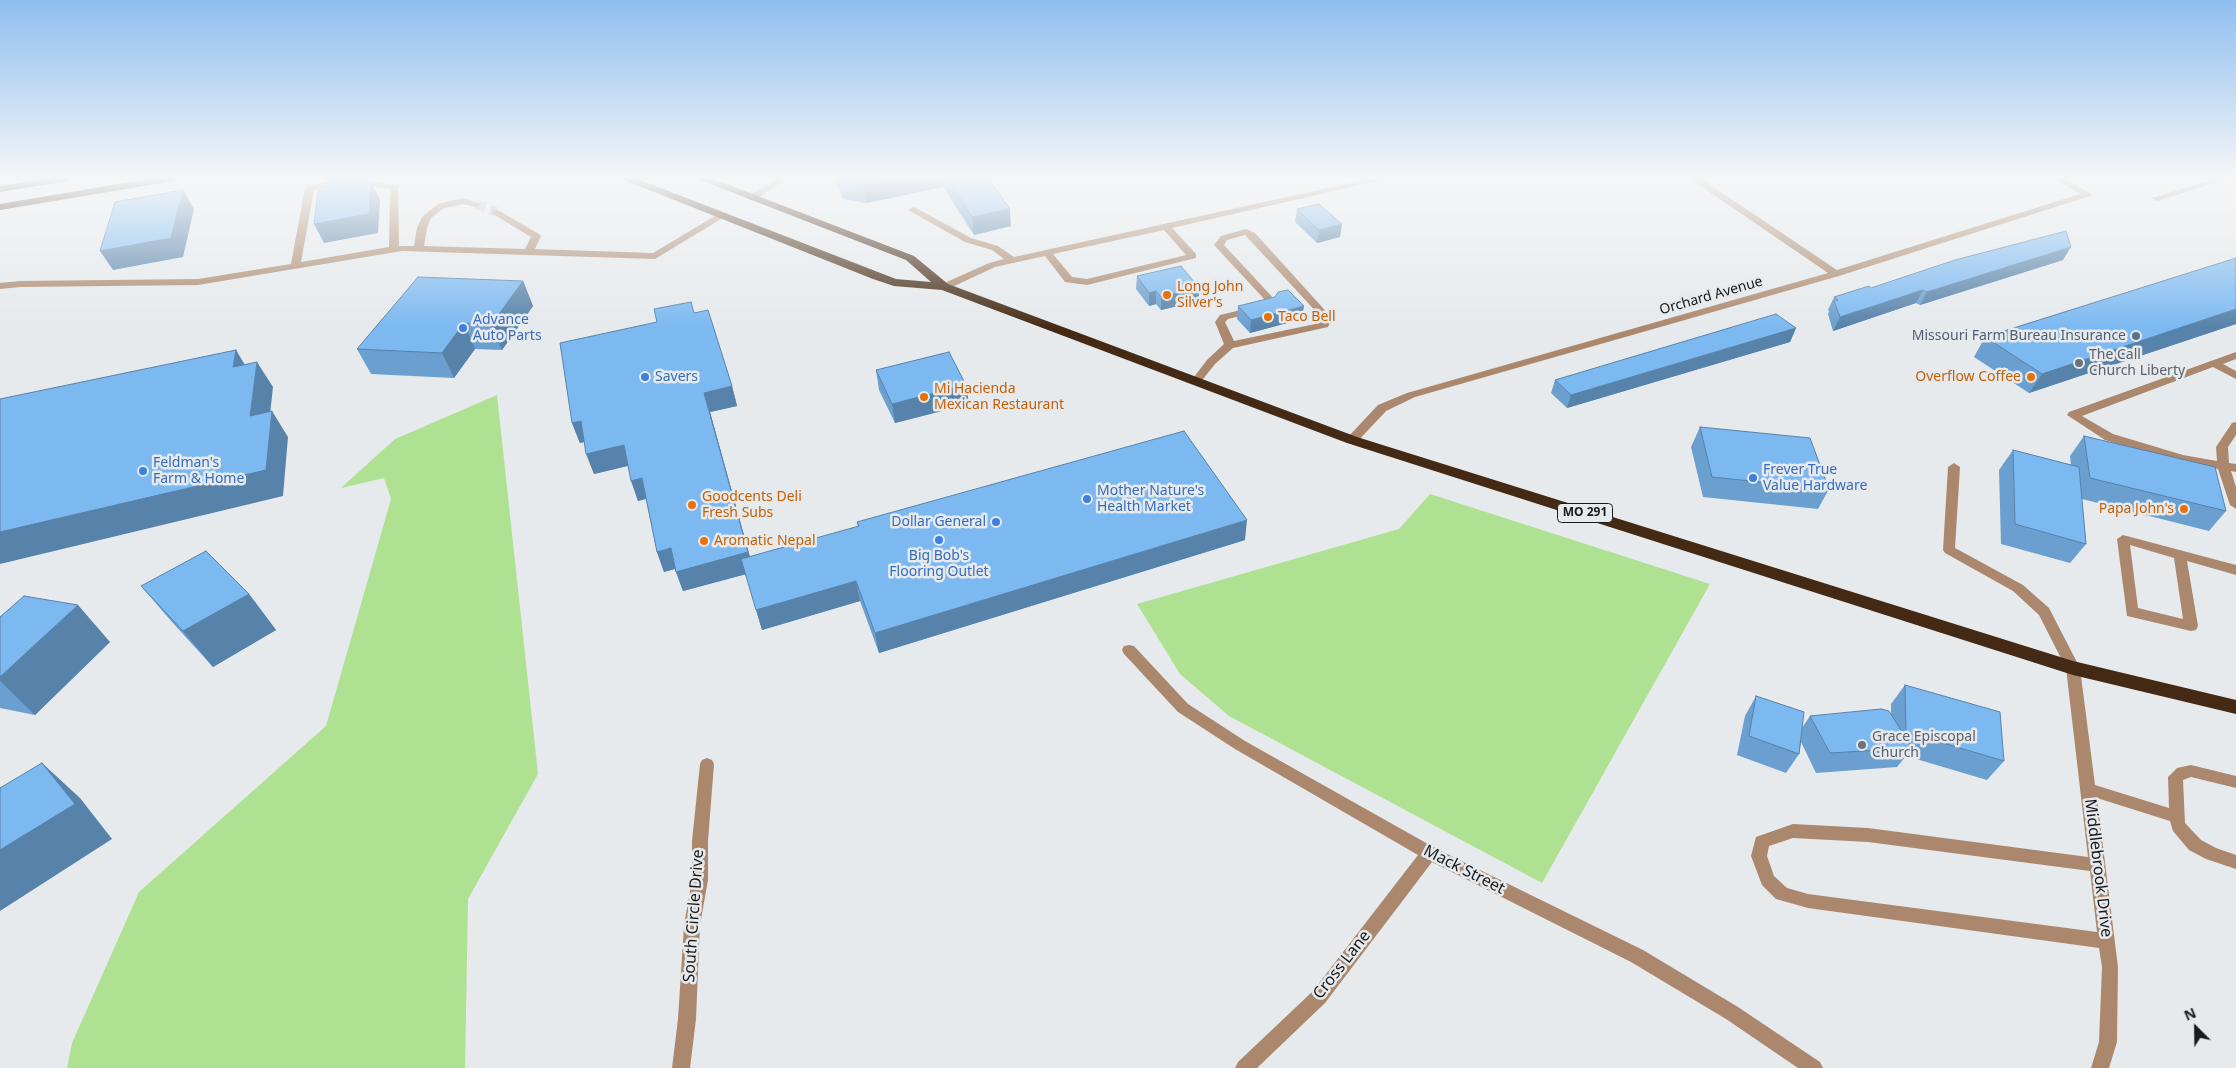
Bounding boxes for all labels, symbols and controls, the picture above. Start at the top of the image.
street label: Orchard Avenue [1657,273,1765,319]
place label: Long John Silver's [1177,279,1243,312]
marker: Long John Silver's [1161,289,1173,301]
place label: Taco Bell [1278,309,1336,325]
marker: Taco Bell [1262,311,1274,323]
place label: Advance Auto Parts [473,312,542,344]
marker: Advance Auto Parts [457,322,469,334]
place label: Missouri Farm Bureau Insurance [1912,328,2126,344]
marker: Missouri Farm Bureau Insurance [2130,330,2142,342]
place label: The Call Church Liberty [2089,347,2185,380]
marker: The Call Church Liberty [2073,357,2085,369]
place label: Savers [655,369,698,385]
place label: Overflow Coffee [1915,369,2021,385]
marker: Savers [639,371,651,383]
marker: Overflow Coffee [2025,371,2037,383]
place label: Mi Hacienda Mexican Restaurant [934,381,1064,414]
marker: Mi Hacienda Mexican Restaurant [918,391,930,403]
place label: Feldman's Farm & Home [153,455,244,488]
place label: Frever True Value Hardware [1763,462,1867,494]
marker: Feldman's Farm & Home [137,465,149,477]
marker: Frever True Value Hardware [1747,472,1759,484]
place label: Mother Nature's Health Market [1097,483,1204,516]
place label: Goodcents Deli Fresh Subs [702,489,802,522]
marker: Mother Nature's Health Market [1081,493,1093,505]
marker: Goodcents Deli Fresh Subs [686,499,698,511]
place label: Papa John's [2099,501,2174,517]
road number: MO 291 [1558,503,1612,522]
marker: Papa John's [2178,503,2190,515]
place label: Dollar General [891,514,986,530]
marker: Dollar General [990,516,1002,528]
place label: Aromatic Nepal [714,533,815,549]
marker: Big Bob's Flooring Outlet [933,534,945,546]
marker: Aromatic Nepal [698,535,710,547]
place label: Big Bob's Flooring Outlet [889,548,989,580]
place label: Grace Episcopal Church [1872,729,1976,762]
marker: Grace Episcopal Church [1856,739,1868,751]
street label: Middlebrook Drive [2080,798,2116,938]
street label: Mack Street [1420,841,1508,899]
street label: South Circle Drive [680,849,708,983]
street label: Cross Lane [1309,927,1375,1003]
north arrow [2171,1003,2221,1053]
text: N [2181,1003,2199,1025]

